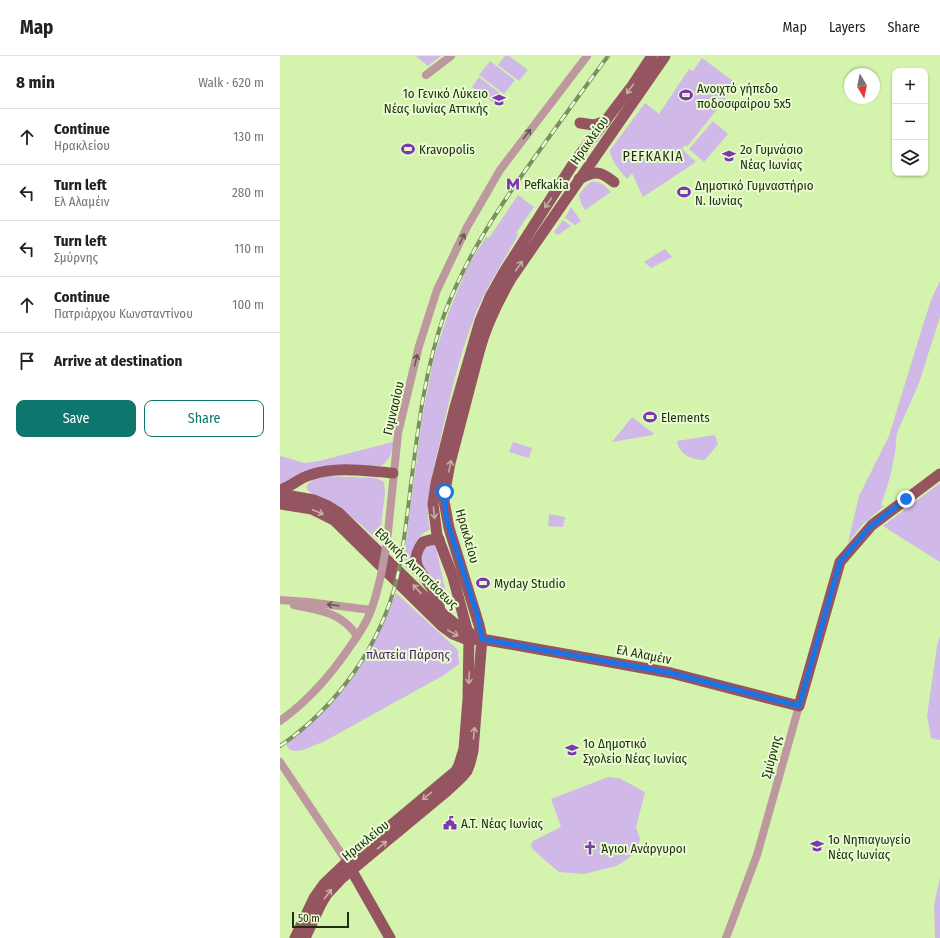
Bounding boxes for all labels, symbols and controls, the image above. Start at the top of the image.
text: Map [20,16,53,39]
text: Map [783,19,807,36]
text: Layers [829,19,865,36]
text: Share [887,19,920,36]
north arrow [844,68,880,104]
map controls [892,68,928,176]
button: + [892,68,928,104]
text: 8 min [16,72,55,93]
text: Walk · 620 m [198,75,264,90]
place label: Ανοιχτό γήπεδο ποδοσφαίρου 5x5 [697,81,791,111]
one-way arrow [626,83,634,94]
place label: 1ο Γενικό Λύκειο Νέας Ιωνίας Αττικής [384,86,489,116]
sports icon: Ανοιχτό γήπεδο ποδοσφαίρου 5x5 [678,87,694,103]
school or university icon: 1ο Γενικό Λύκειο Νέας Ιωνίας Αττικής [491,92,507,108]
button: − [892,104,928,140]
street label: Ηρακλείου [567,113,612,168]
text: Continue [54,120,110,138]
icon: ahead [16,126,38,148]
one-way arrow [523,128,532,139]
text: 130 m [233,129,264,144]
text: Ηρακλείου [54,138,110,153]
button: layers [892,140,928,176]
sports icon: Kravopolis [400,141,416,157]
place label: Kravopolis [419,142,475,157]
place label: 2ο Γυμνάσιο Νέας Ιωνίας [740,142,803,172]
district label: PEFKAKIA [622,148,684,165]
school or university icon: 2ο Γυμνάσιο Νέας Ιωνίας [721,148,737,164]
text: Turn left [54,176,107,194]
metro station icon: Pefkakia [505,176,521,192]
place label: Pefkakia [524,177,569,192]
place label: Δημοτικό Γυμναστήριο Ν. Ιωνίας [695,178,814,208]
icon: left [16,182,38,204]
sports icon: Δημοτικό Γυμναστήριο Ν. Ιωνίας [676,184,692,200]
text: 280 m [232,185,264,200]
text: Ελ Αλαμέιν [54,194,109,209]
one-way arrow [543,198,552,209]
text: Turn left [54,232,107,250]
one-way arrow [459,233,466,245]
icon: left [16,238,38,260]
text: 110 m [234,241,264,256]
text: Σμύρνης [54,250,98,265]
one-way arrow [515,261,523,272]
text: Continue [54,288,110,306]
icon: ahead [16,294,38,316]
text: 100 m [232,297,264,312]
text: Πατριάρχου Κωνσταντίνου [54,306,193,321]
icon: arrive [16,350,38,372]
text: Arrive at destination [54,352,182,370]
one-way arrow [413,354,420,367]
street label: Γυμνασίου [380,380,407,436]
button: Save [16,400,136,437]
button: Share [144,400,264,437]
sports icon: Elements [642,409,658,425]
place label: Elements [661,410,710,425]
one-way arrow [446,459,454,472]
route start [436,483,454,501]
route end [897,490,915,508]
one-way arrow [430,506,437,519]
street label: Ηρακλείου [453,507,482,565]
one-way arrow [311,509,323,516]
street label: Εθνικής Αντιστάσεως [372,525,462,612]
sports icon: Myday Studio [475,575,491,591]
place label: Myday Studio [494,576,566,591]
one-way arrow [412,584,422,594]
one-way arrow [327,601,340,609]
one-way arrow [447,630,459,638]
street label: Ελ Αλαμέιν [615,642,673,667]
park label: πλατεία Πάρσης [366,647,451,662]
one-way arrow [465,671,472,684]
one-way arrow [470,727,478,740]
street label: Σμύρνης [759,733,785,780]
place label: 1ο Δημοτικό Σχολείο Νέας Ιωνίας [583,736,688,766]
school or university icon: 1ο Δημοτικό Σχολείο Νέας Ιωνίας [564,742,580,758]
one-way arrow [421,792,432,801]
public building icon: Α.Τ. Νέας Ιωνίας [442,815,458,831]
place label: Α.Τ. Νέας Ιωνίας [461,816,544,831]
street label: Ηρακλείου [339,817,392,864]
place label: 1ο Νηπιαγωγείο Νέας Ιωνίας [828,832,911,862]
school or university icon: 1ο Νηπιαγωγείο Νέας Ιωνίας [809,838,825,854]
one-way arrow [376,840,387,849]
church icon: Άγιοι Ανάργυροι [582,840,598,856]
place label: Άγιοι Ανάργυροι [601,841,686,856]
one-way arrow [324,889,332,900]
scale bar [292,910,349,929]
text: 50 m [298,912,320,925]

